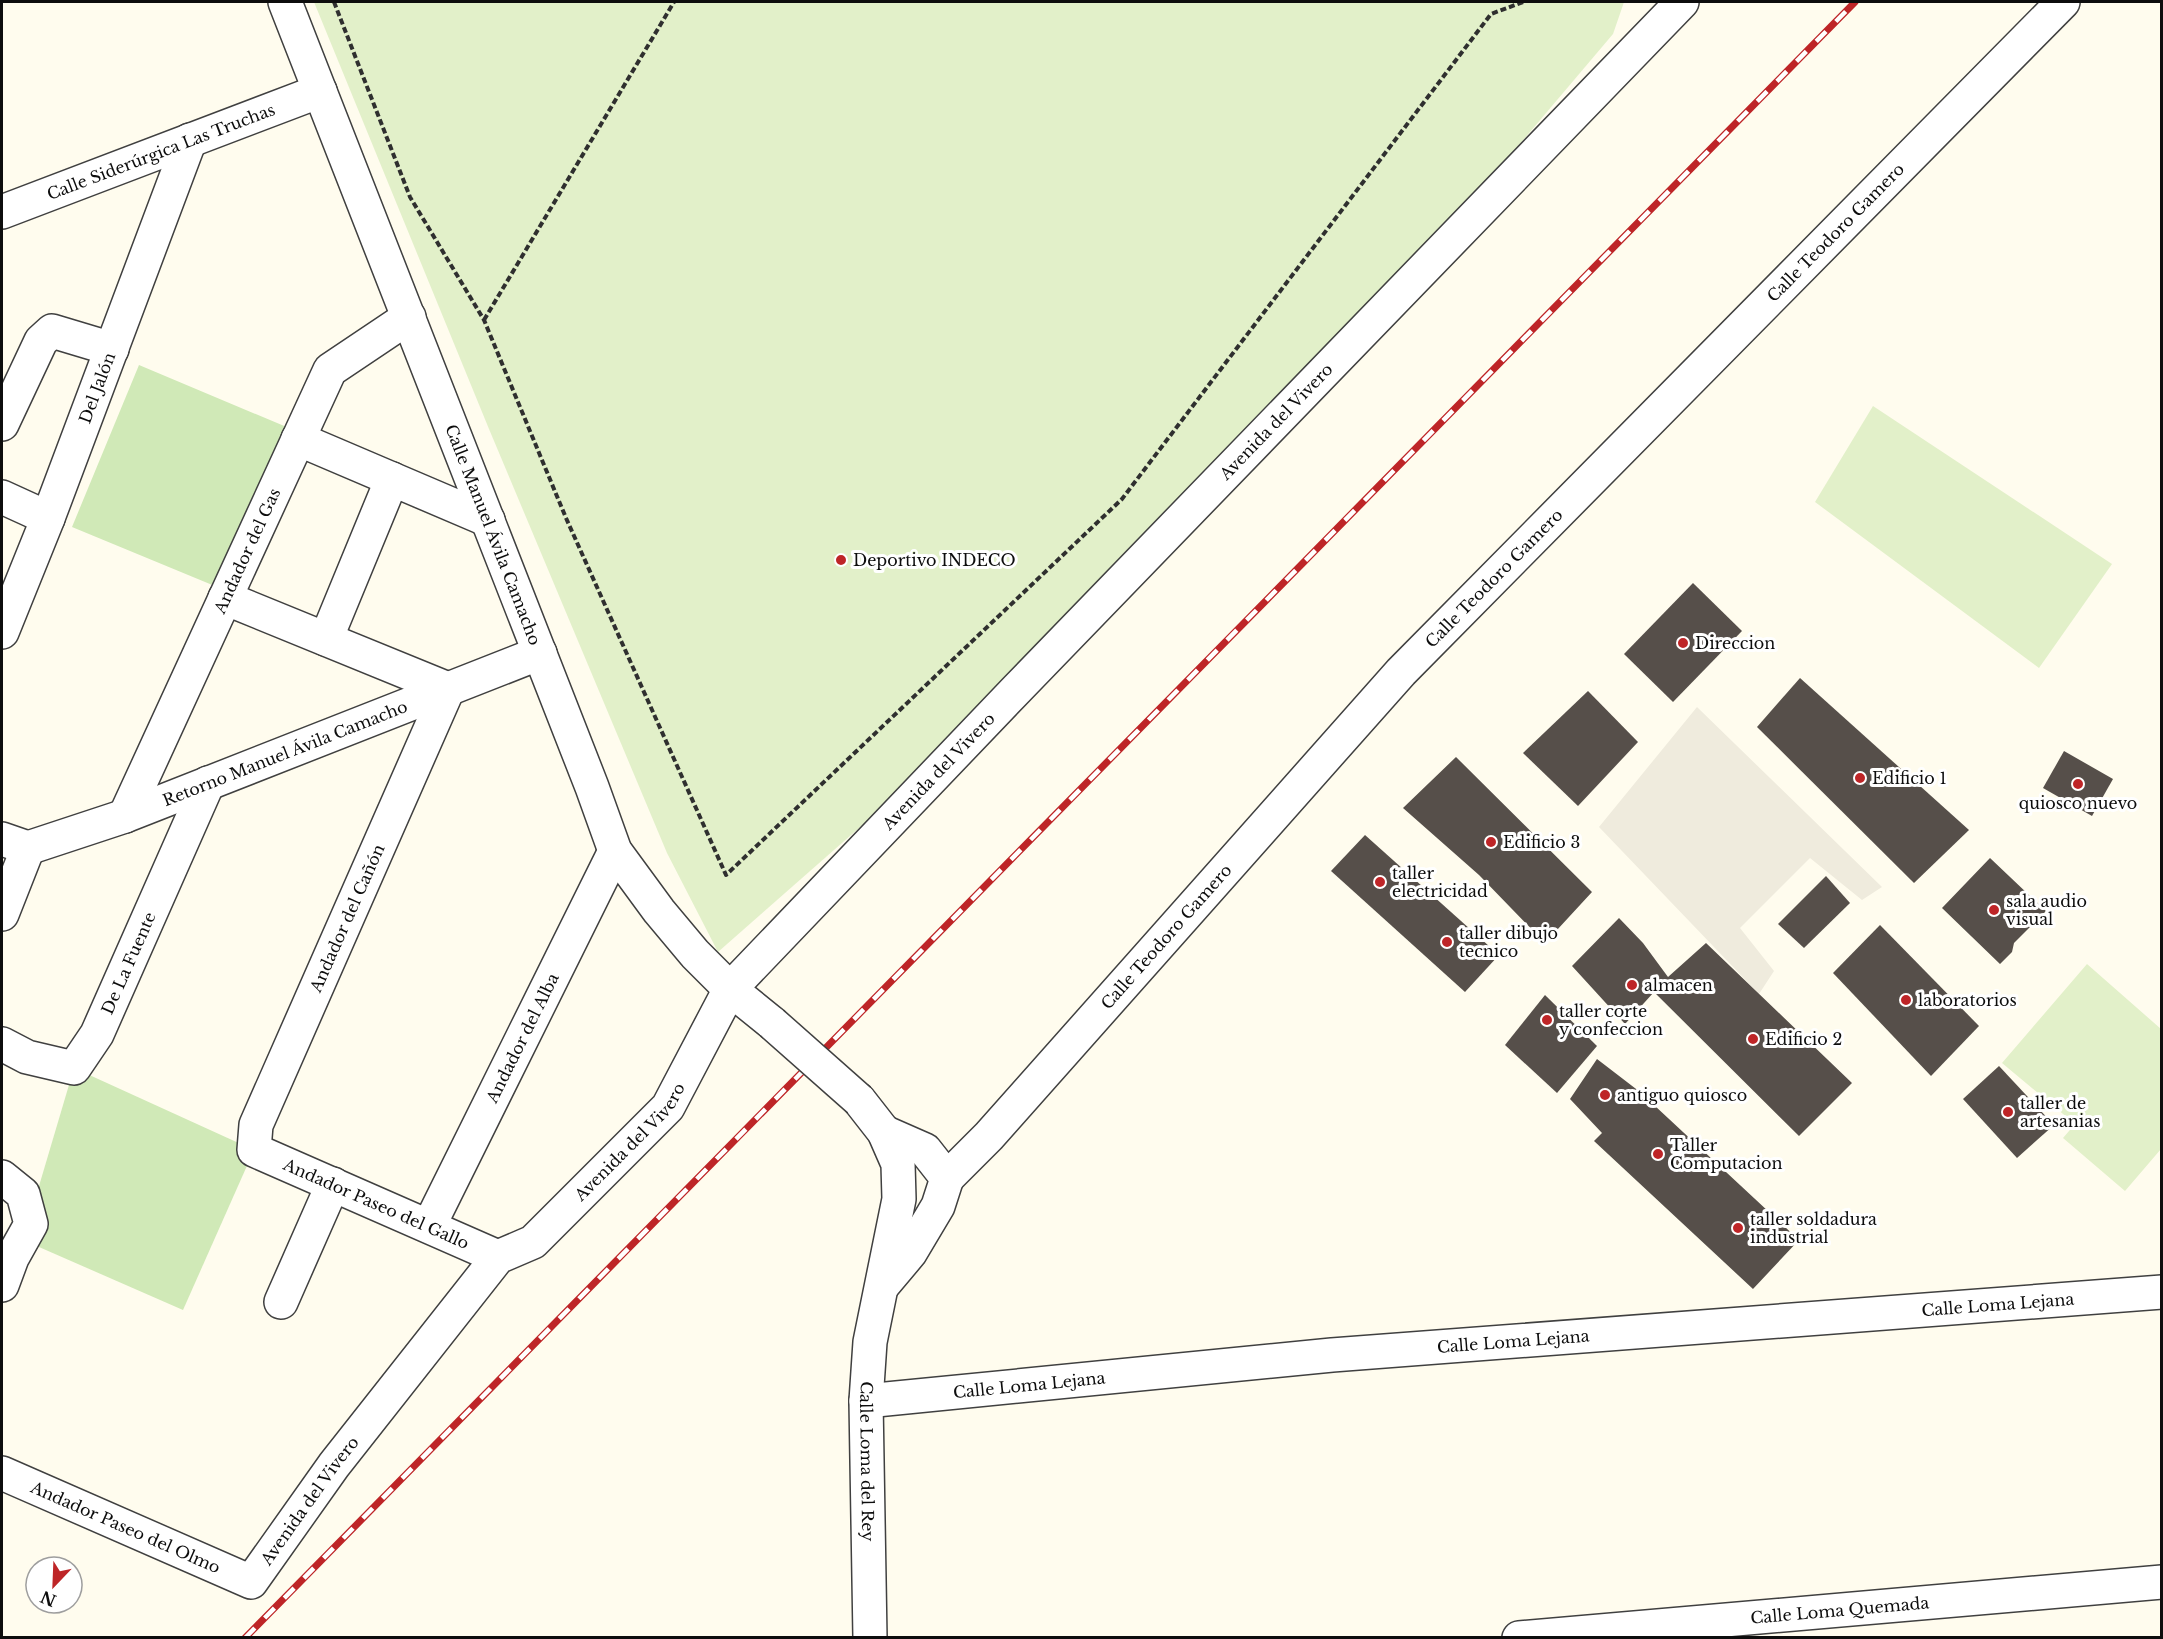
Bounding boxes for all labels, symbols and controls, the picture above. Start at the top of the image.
street label: Calle Siderúrgica Las Truchas [44,99,278,204]
street label: Calle Teodoro Gamero [1763,159,1908,306]
street label: Del Jalón [74,349,119,426]
street label: Avenida del Vivero [1215,359,1337,484]
street label: Calle Manuel Ávila Camacho [441,421,546,648]
street label: Andador del Gas [209,485,284,618]
street label: Calle Teodoro Gamero [1421,504,1567,652]
place label: Deportivo INDECO [853,550,1016,570]
marker: Deportivo INDECO [834,553,848,567]
place label: Direccion [1695,633,1775,653]
marker: Direccion [1676,636,1690,650]
street label: Retorno Manuel Ávila Camacho [160,696,410,810]
street label: Avenida del Vivero [877,708,999,834]
place label: Edificio 1 [1872,768,1947,788]
marker: Edificio 1 [1853,771,1867,785]
marker: quiosco nuevo [2071,777,2085,791]
place label: quiosco nuevo [2019,793,2137,813]
place label: Edificio 3 [1503,832,1580,852]
marker: Edificio 3 [1484,835,1498,849]
street label: Andador del Cañón [305,841,389,996]
street label: Calle Teodoro Gamero [1096,860,1236,1013]
place label: taller electricidad [1392,863,1488,901]
marker: taller electricidad [1373,875,1387,889]
place label: sala audio visual [2006,891,2087,929]
marker: sala audio visual [1987,903,2001,917]
street label: De La Fuente [97,909,160,1017]
place label: taller dibujo tecnico [1459,923,1558,961]
marker: taller dibujo tecnico [1440,935,1454,949]
street label: Andador del Alba [481,970,563,1107]
place label: almacen [1644,975,1713,995]
marker: almacen [1625,978,1639,992]
place label: laboratorios [1918,990,2017,1010]
marker: laboratorios [1899,993,1913,1007]
place label: taller corte y confeccion [1559,1001,1663,1039]
marker: taller corte y confeccion [1540,1013,1554,1027]
place label: Edificio 2 [1765,1029,1842,1049]
marker: Edificio 2 [1746,1032,1760,1046]
street label: Avenida del Vivero [570,1079,689,1205]
place label: antiguo quiosco [1617,1085,1747,1105]
marker: antiguo quiosco [1598,1088,1612,1102]
place label: taller de artesanias [2020,1093,2100,1131]
marker: taller de artesanias [2001,1105,2015,1119]
place label: Taller Computacion [1670,1135,1782,1173]
marker: Taller Computacion [1651,1147,1665,1161]
street label: Andador Paseo del Gallo [280,1154,472,1253]
place label: taller soldadura industrial [1750,1209,1877,1247]
marker: taller soldadura industrial [1731,1221,1745,1235]
street label: Calle Loma Lejana [1921,1289,2075,1320]
street label: Calle Loma Lejana [1436,1325,1590,1357]
street label: Calle Loma Lejana [952,1367,1106,1402]
street label: Calle Loma del Rey [856,1381,878,1542]
street label: Avenida del Vivero [256,1432,363,1570]
street label: Andador Paseo del Olmo [27,1476,224,1577]
north arrow [24,1555,84,1615]
text: N [37,1587,59,1611]
street label: Calle Loma Quemada [1750,1592,1930,1628]

